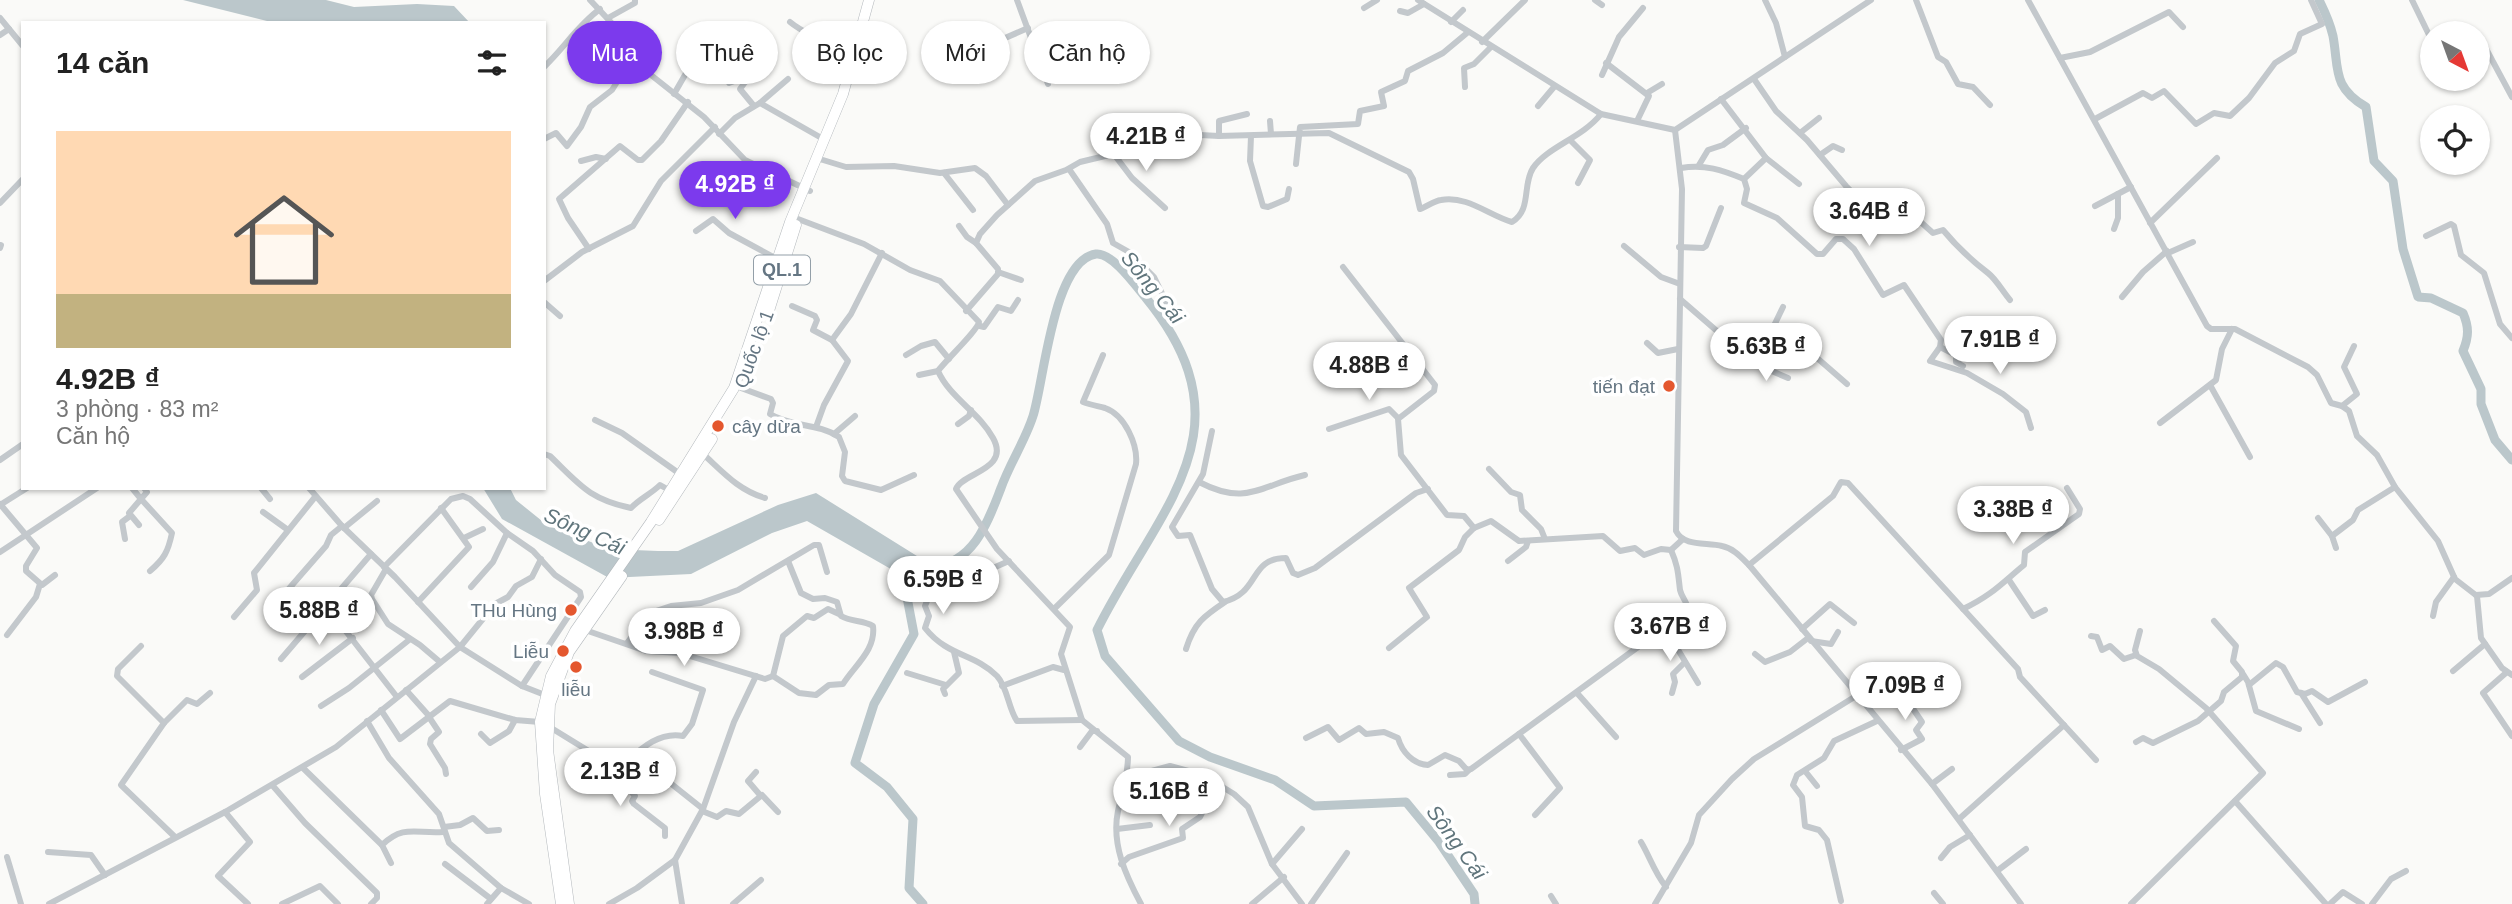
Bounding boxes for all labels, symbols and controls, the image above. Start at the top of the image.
chip: Mua [567,21,662,84]
chip: Thuê [676,21,778,84]
chip: Bộ lọc [792,21,907,84]
chip: Mới [921,21,1010,84]
chip: Căn hộ [1024,21,1150,84]
north arrow [2420,21,2490,91]
map controls [2420,21,2490,175]
icon: filters [473,44,511,82]
text: 14 căn [56,46,149,79]
button: locate [2420,105,2490,175]
pin: 4.21B ₫ [1081,114,1211,173]
text: 4.21B ₫ [1106,123,1186,149]
pin: 4.92B ₫ [670,162,800,221]
text: 4.92B ₫ [695,171,775,197]
icon: home [221,177,347,303]
pin: 3.64B ₫ [1804,188,1934,248]
text: 3.64B ₫ [1829,198,1909,224]
water label: Sông Cái [1117,246,1190,329]
road number: QL.1 [754,256,810,284]
street label: Quốc lộ 1 [730,307,778,391]
pin: 7.91B ₫ [1935,316,2065,376]
pin: 5.63B ₫ [1701,324,1831,383]
text: 7.91B ₫ [1960,326,2040,352]
text: 5.63B ₫ [1726,333,1806,359]
pin: 4.88B ₫ [1304,342,1434,402]
text: 4.88B ₫ [1329,352,1409,378]
text: 4.92B ₫ [56,362,160,395]
place label: tiến đạt [1593,376,1656,397]
marker: tiến đạt [1661,378,1677,394]
text: 3 phòng · 83 m² [56,396,218,422]
place label: cây dừa [732,416,801,437]
marker: cây dừa [710,418,726,434]
text: Căn hộ [56,423,130,449]
pin: 3.38B ₫ [1948,486,2078,546]
text: 3.38B ₫ [1973,496,2053,522]
water label: Sông Cái [541,503,630,560]
pin: 6.59B ₫ [878,556,1008,616]
text: 6.59B ₫ [903,566,983,592]
pin: 5.88B ₫ [254,588,384,647]
text: 5.88B ₫ [279,597,359,623]
place label: THu Hùng [470,600,557,621]
marker: THu Hùng [563,602,579,618]
pin: 3.67B ₫ [1605,604,1735,663]
pin: 3.98B ₫ [619,608,749,668]
text: 3.67B ₫ [1630,613,1710,639]
text: 3.98B ₫ [644,618,724,644]
place label: Liễu [513,641,549,662]
marker: Liễu [555,643,571,659]
marker: liễu [568,659,584,675]
pin: 7.09B ₫ [1840,662,1970,722]
text: 7.09B ₫ [1865,672,1945,698]
place label: liễu [561,679,591,700]
pin: 2.13B ₫ [555,748,685,808]
text: 2.13B ₫ [580,758,660,784]
pin: 5.16B ₫ [1104,768,1234,828]
text: 5.16B ₫ [1129,778,1209,804]
water label: Sông Cái [1422,800,1492,885]

